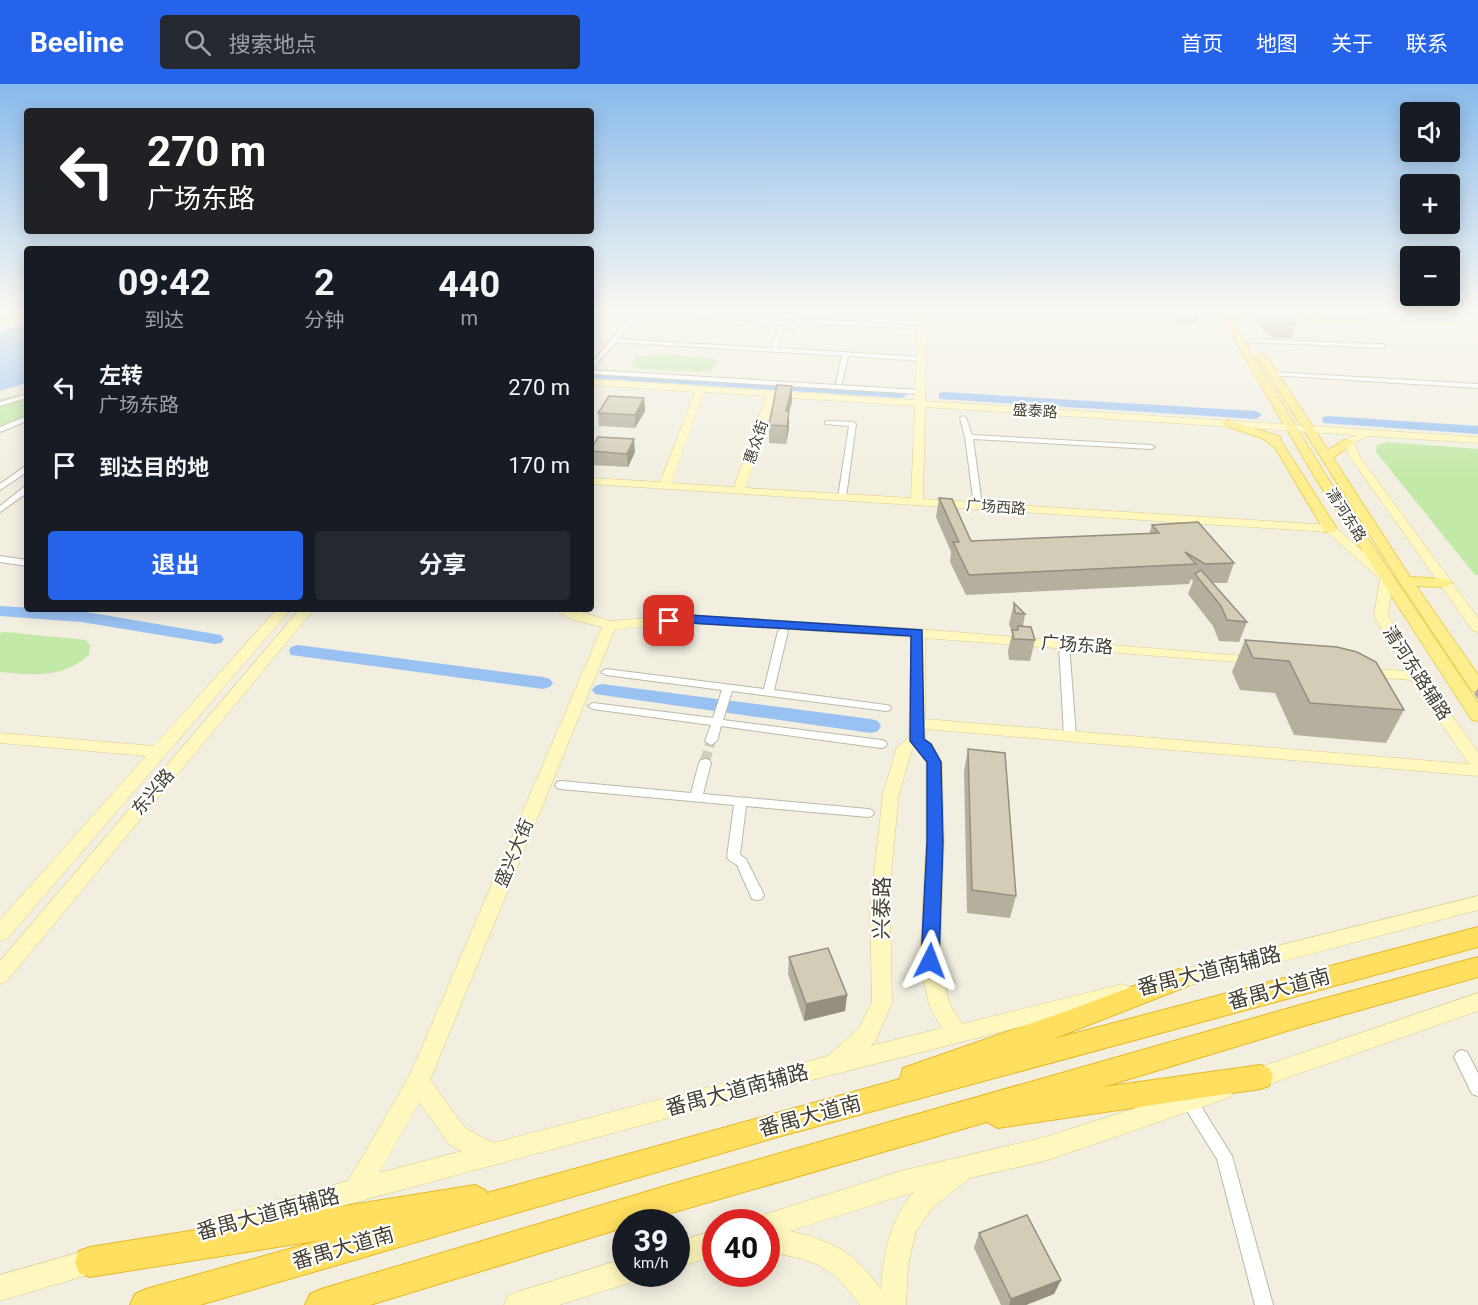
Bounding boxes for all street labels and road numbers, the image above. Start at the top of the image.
street label: 盛泰路 [1012,400,1058,422]
street label: 惠众街 [740,418,772,466]
street label: 清河东路 [1322,485,1370,545]
street label: 广场西路 [965,496,1027,518]
street label: 清河东路辅路 [1379,622,1456,724]
street label: 广场东路 [1040,632,1114,657]
street label: 东兴路 [127,764,178,819]
street label: 盛兴大街 [490,816,537,890]
street label: 兴泰路 [869,876,895,940]
street label: 番禺大道南辅路 [1135,941,1283,1001]
street label: 番禺大道南 [1225,963,1333,1015]
street label: 番禺大道南辅路 [663,1059,811,1121]
street label: 番禺大道南 [756,1090,864,1142]
street label: 番禺大道南辅路 [194,1183,342,1245]
street label: 番禺大道南 [289,1222,397,1274]

